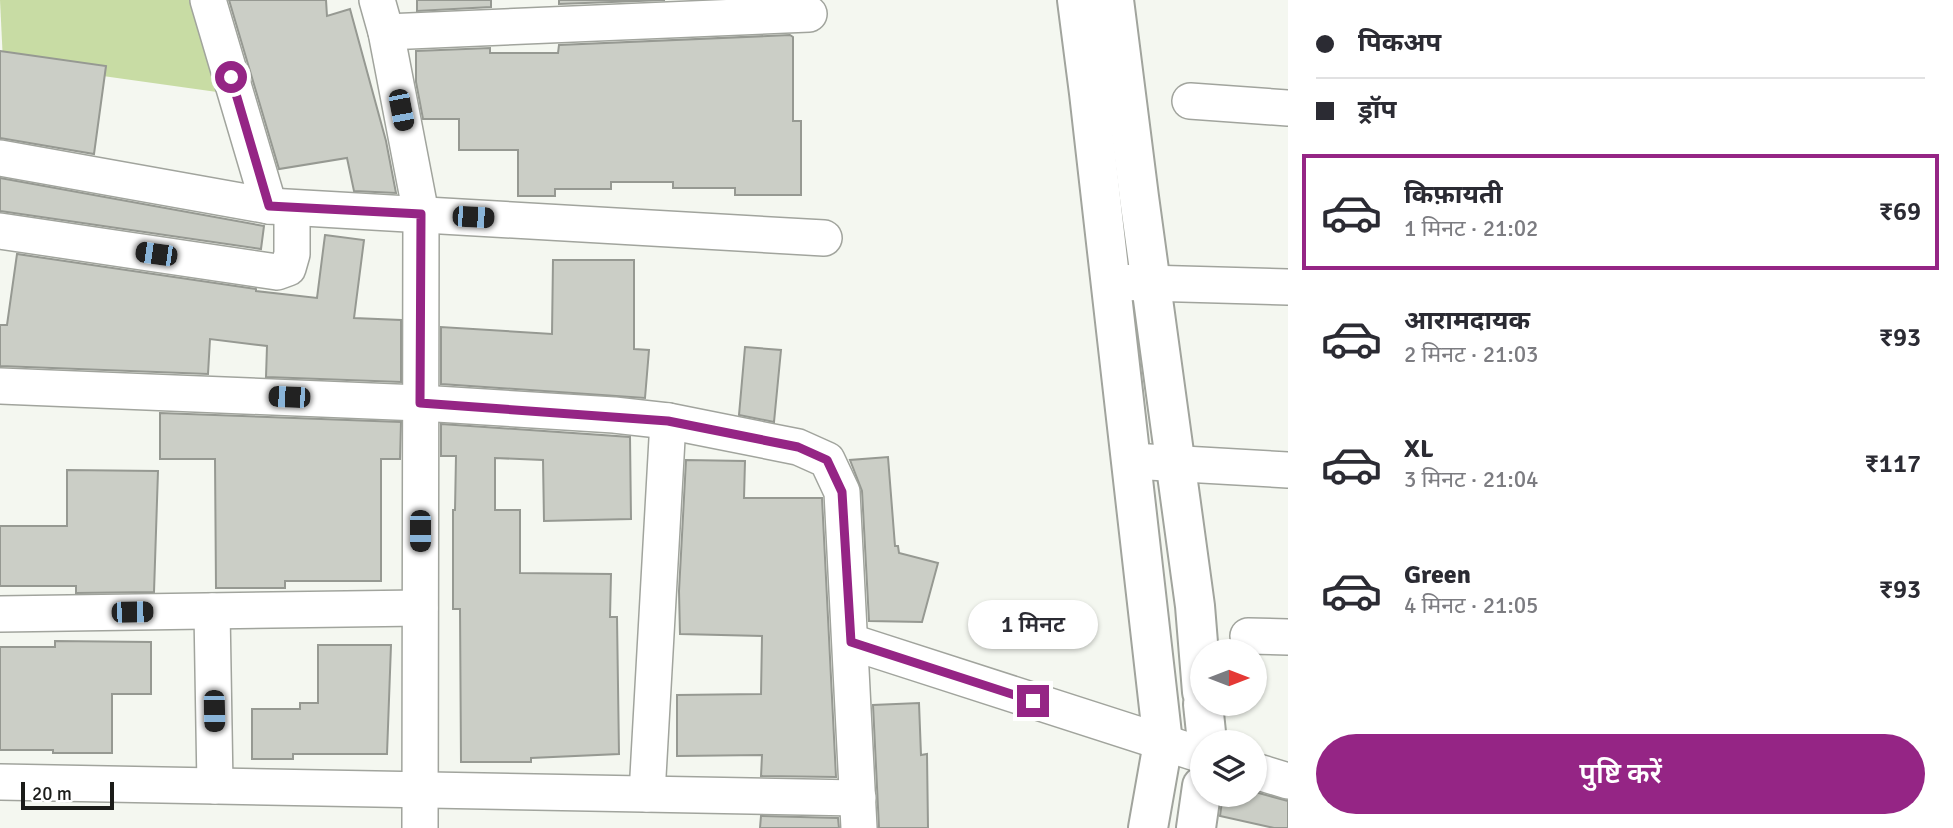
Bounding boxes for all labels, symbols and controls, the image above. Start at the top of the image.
text: पिकअप [1358,27,1441,59]
route start [215,61,247,93]
car [387,87,416,133]
text: ड्रॉप [1358,94,1396,126]
text: किफ़ायती [1404,179,1503,211]
icon: car [1320,181,1383,244]
text: ₹69 [1879,196,1921,228]
car [452,205,495,229]
text: 1 मिनट · 21:02 [1404,214,1539,243]
car [134,241,179,267]
text: आरामदायक [1404,305,1530,337]
icon: car [1320,307,1383,370]
text: ₹93 [1879,322,1921,354]
text: 2 मिनट · 21:03 [1404,340,1539,369]
car [268,386,311,408]
icon: car [1320,433,1383,496]
text: XL [1404,433,1434,465]
text: ₹117 [1865,448,1921,480]
text: 3 मिनट · 21:04 [1404,465,1539,494]
car [410,510,431,552]
icon: car [1320,559,1383,622]
text: Green [1404,559,1471,591]
text: ₹93 [1879,574,1921,606]
text: 4 मिनट · 21:05 [1404,591,1539,620]
callout: 1 मिनट [968,600,1098,648]
car [111,601,154,623]
text: 1 मिनट [1001,610,1065,639]
north arrow [1190,639,1267,716]
map controls [1190,639,1267,807]
route end [1017,685,1049,717]
car [204,690,225,732]
button: layers [1190,730,1267,807]
button: पुष्टि करें [1316,734,1925,814]
scale bar [21,779,114,811]
text: 20 m [32,782,72,806]

